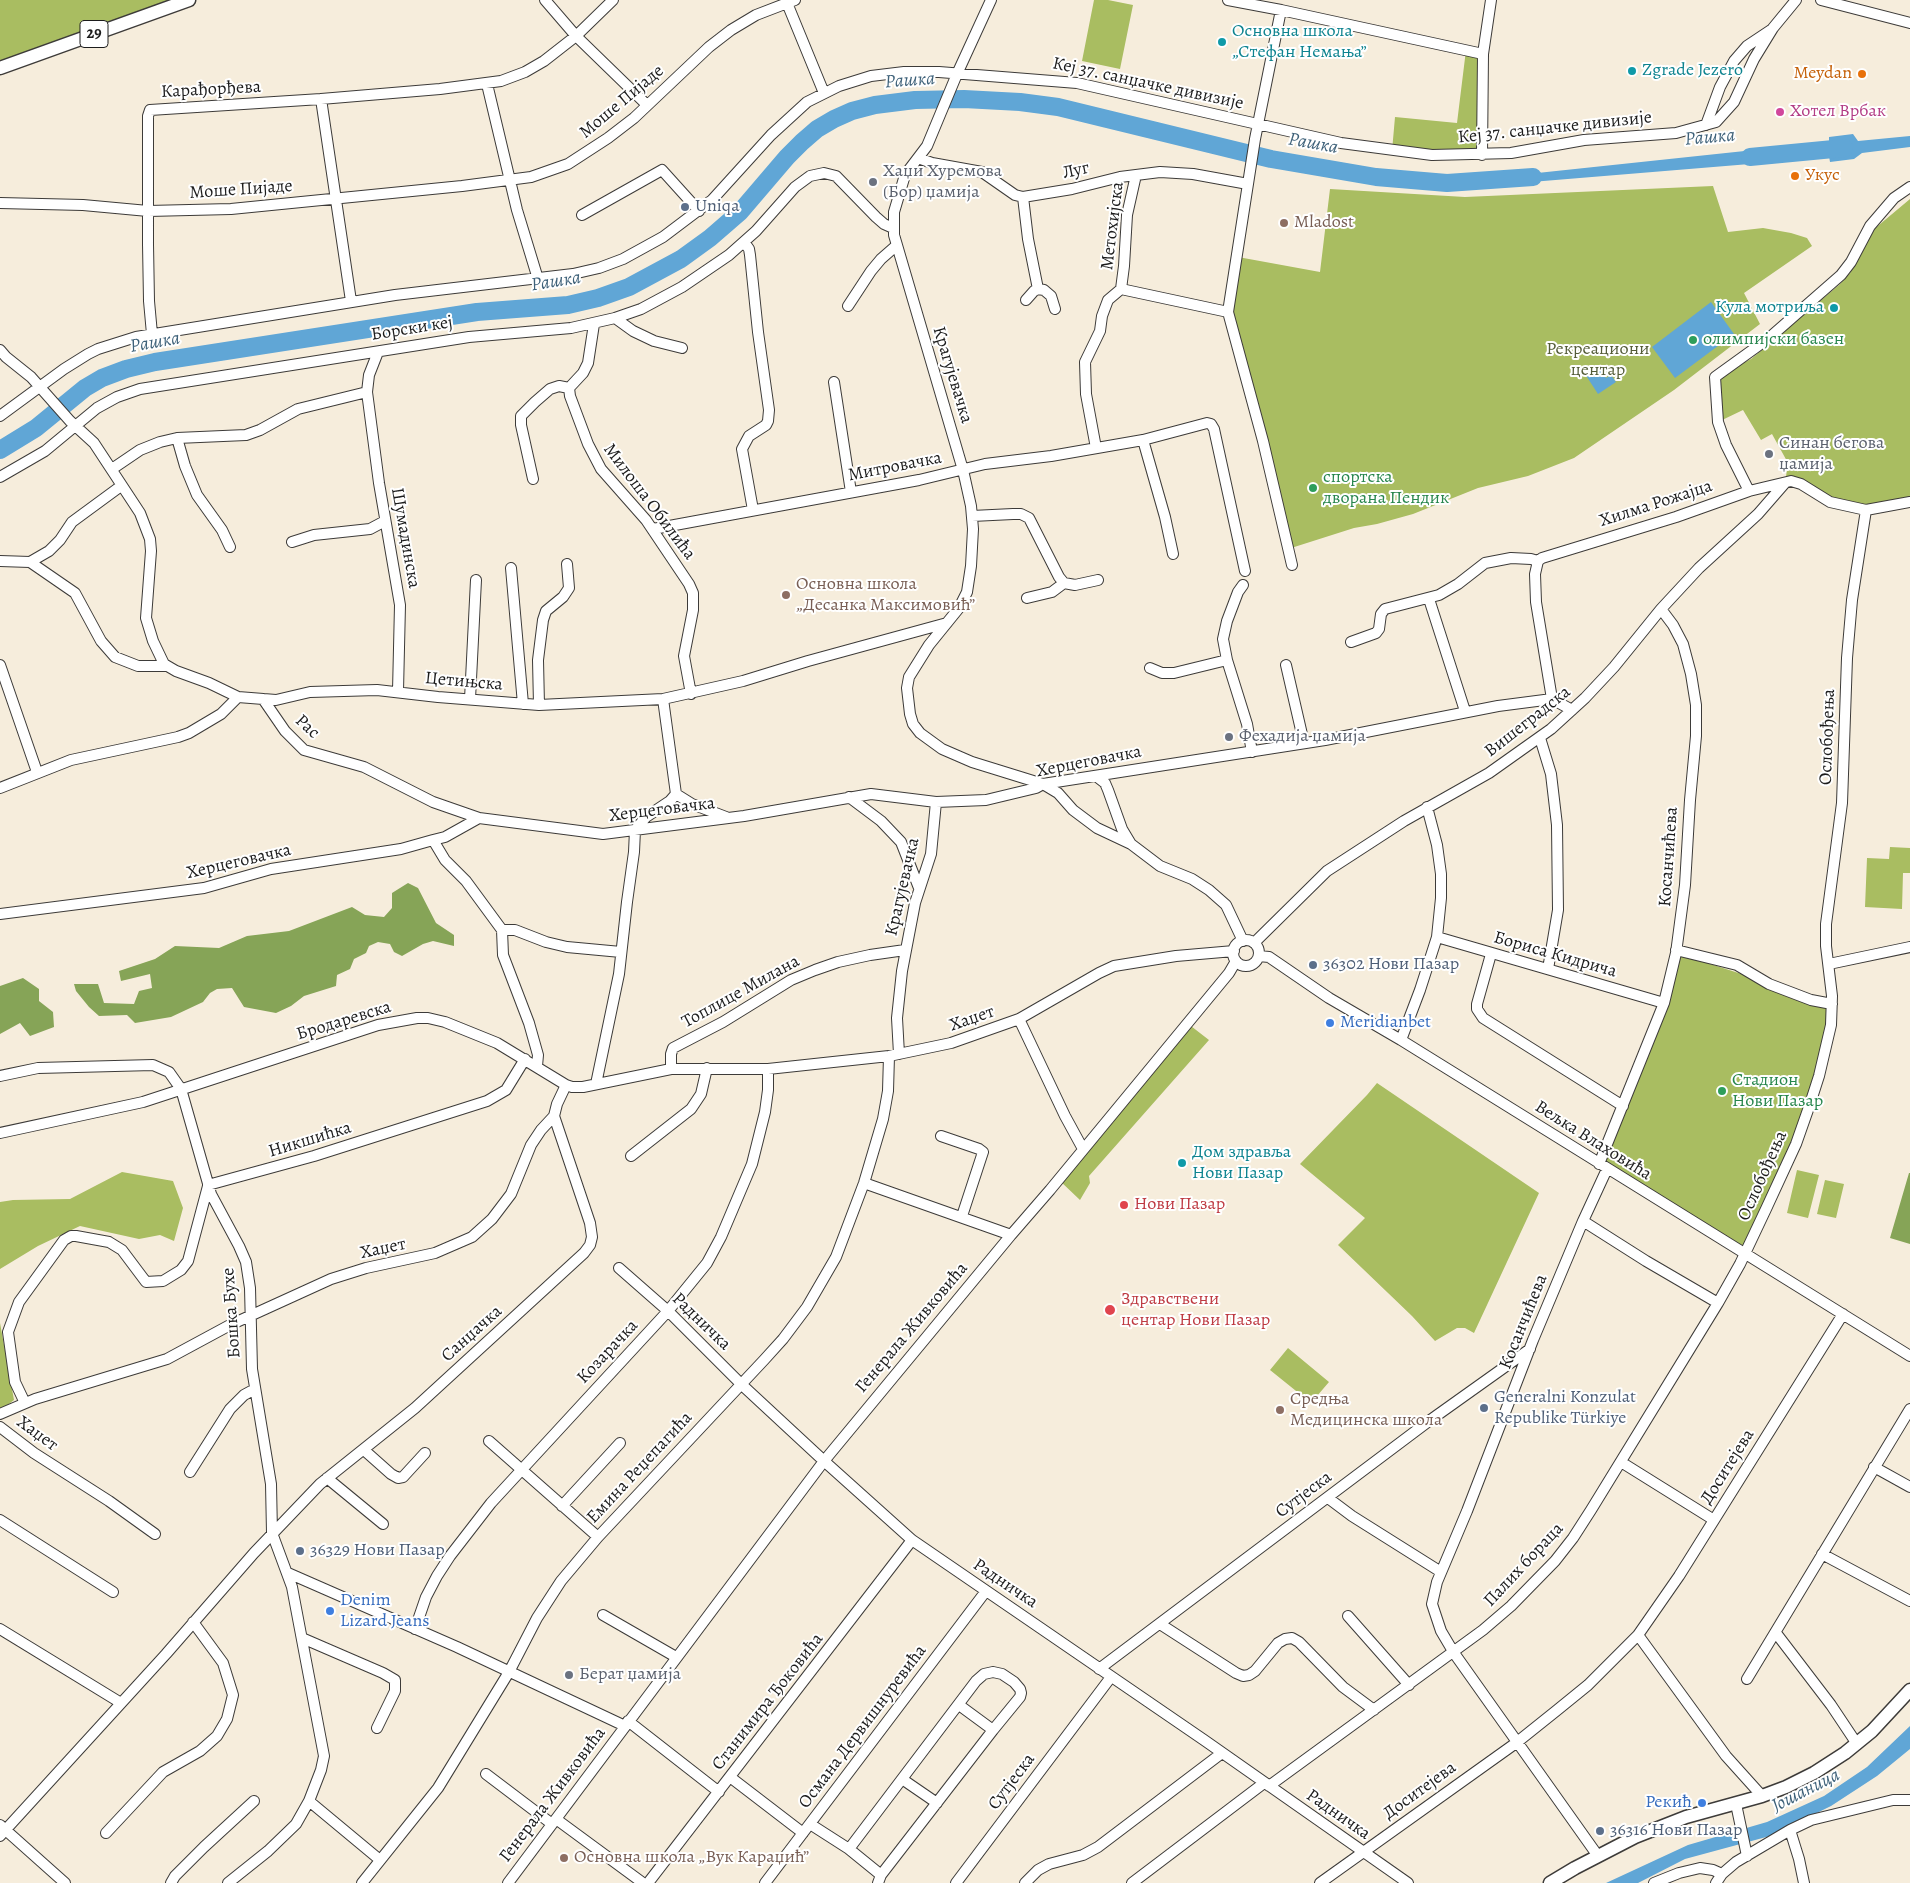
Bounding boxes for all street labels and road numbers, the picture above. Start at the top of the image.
road number: 29 [80,20,108,48]
street label: Кеј 37. санџачке дивизије [1050,53,1246,115]
street label: Моше Пијаде [575,60,669,144]
street label: Карађорђева [160,77,262,103]
street label: Кеј 37. санџачке дивизије [1457,107,1653,149]
street label: Луг [1060,157,1092,185]
street label: Моше Пијаде [189,176,293,204]
street label: Метохијска [1097,181,1129,271]
street label: Борски кеј [370,312,454,346]
street label: Крагујевачка [927,324,977,426]
street label: Милоша Обилића [598,440,700,564]
street label: Митровачка [846,447,944,487]
street label: Хилма Рожајца [1597,476,1715,532]
street label: Шумадинска [386,486,424,590]
street label: Цетињска [424,668,504,696]
street label: Вишеградска [1481,682,1575,762]
street label: Ослобођења [1816,689,1840,785]
street label: Рас [290,710,324,744]
street label: Херцеговачка [1035,741,1143,783]
street label: Херцеговачка [608,793,716,827]
street label: Косанчићева [1655,806,1683,908]
street label: Крагујевачка [881,836,925,938]
street label: Херцеговачка [185,839,293,885]
street label: Бориса Кидрича [1491,927,1619,983]
street label: Топлице Милана [678,951,804,1033]
street label: Бродаревска [294,996,394,1046]
street label: Хаџет [947,1001,997,1037]
street label: Вељка Влаховића [1531,1096,1655,1186]
street label: Никшићка [266,1117,354,1163]
street label: Ослобођења [1734,1128,1792,1224]
street label: Хаџет [358,1234,408,1264]
street label: Генерала Живковића [851,1258,973,1398]
street label: Бошка Бухе [218,1267,246,1359]
street label: Косанчићева [1495,1271,1553,1373]
street label: Радничка [667,1289,735,1355]
street label: Санџачка [437,1301,507,1367]
street label: Козарачка [573,1315,643,1389]
street label: Емина Реџепагића [583,1408,697,1528]
street label: Хаџет [12,1412,62,1456]
street label: Доситејева [1696,1425,1760,1509]
street label: Сутјеска [1272,1467,1336,1523]
street label: Палих бораца [1480,1518,1568,1612]
street label: Радничка [968,1554,1042,1614]
street label: Станимира Ђоковића [708,1629,828,1775]
street label: Османа Дервишнуревића [794,1641,932,1813]
street label: Генерала Живковића [495,1723,611,1867]
street label: Сутјеска [984,1750,1040,1814]
street label: Доситејева [1379,1757,1461,1825]
street label: Радничка [1302,1785,1374,1845]

